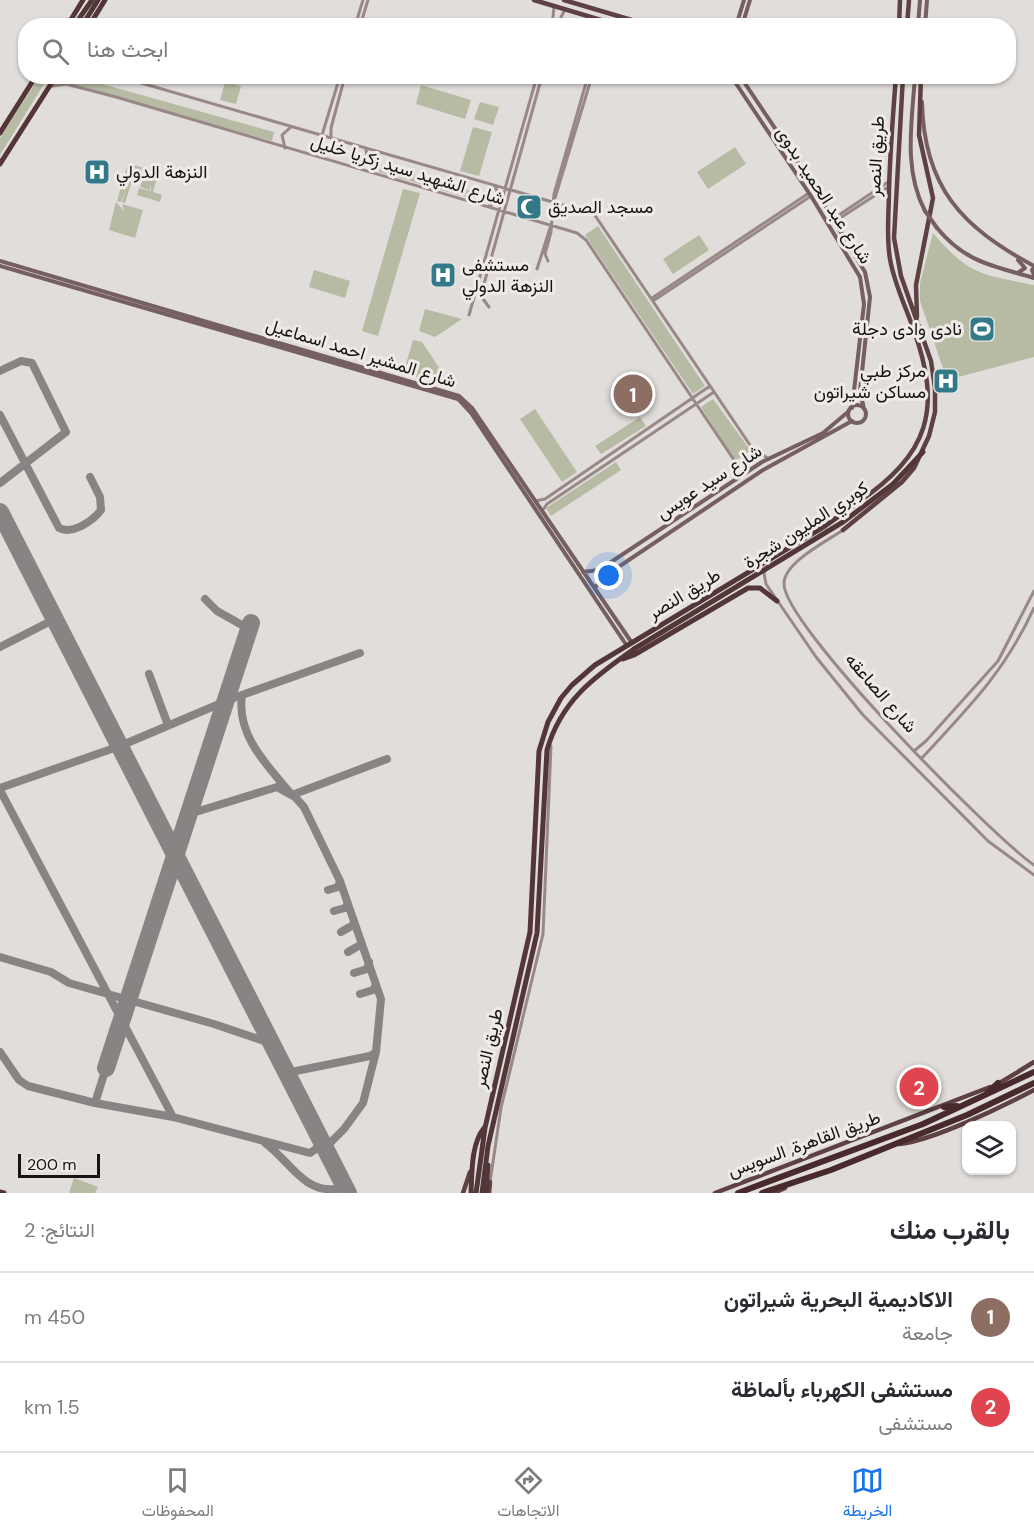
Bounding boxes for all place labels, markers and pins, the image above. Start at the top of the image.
hospital icon: النزهة الدولي [82,157,112,187]
place label: النزهة الدولي [116,160,207,187]
mosque icon: مسجد الصديق [514,192,544,222]
place label: مسجد الصديق [548,195,653,219]
place label: مستشفى النزهة الدولي [462,253,553,301]
hospital icon: مستشفى النزهة الدولي [428,260,458,290]
sports icon: نادى وادى دجلة [967,314,997,344]
place label: نادى وادى دجلة [852,317,962,341]
place label: مركز طبي مساكن شيراتون [814,359,926,404]
hospital icon: مركز طبي مساكن شيراتون [931,366,961,396]
pin: 1 [614,372,652,416]
pin: 2 [900,1064,938,1110]

